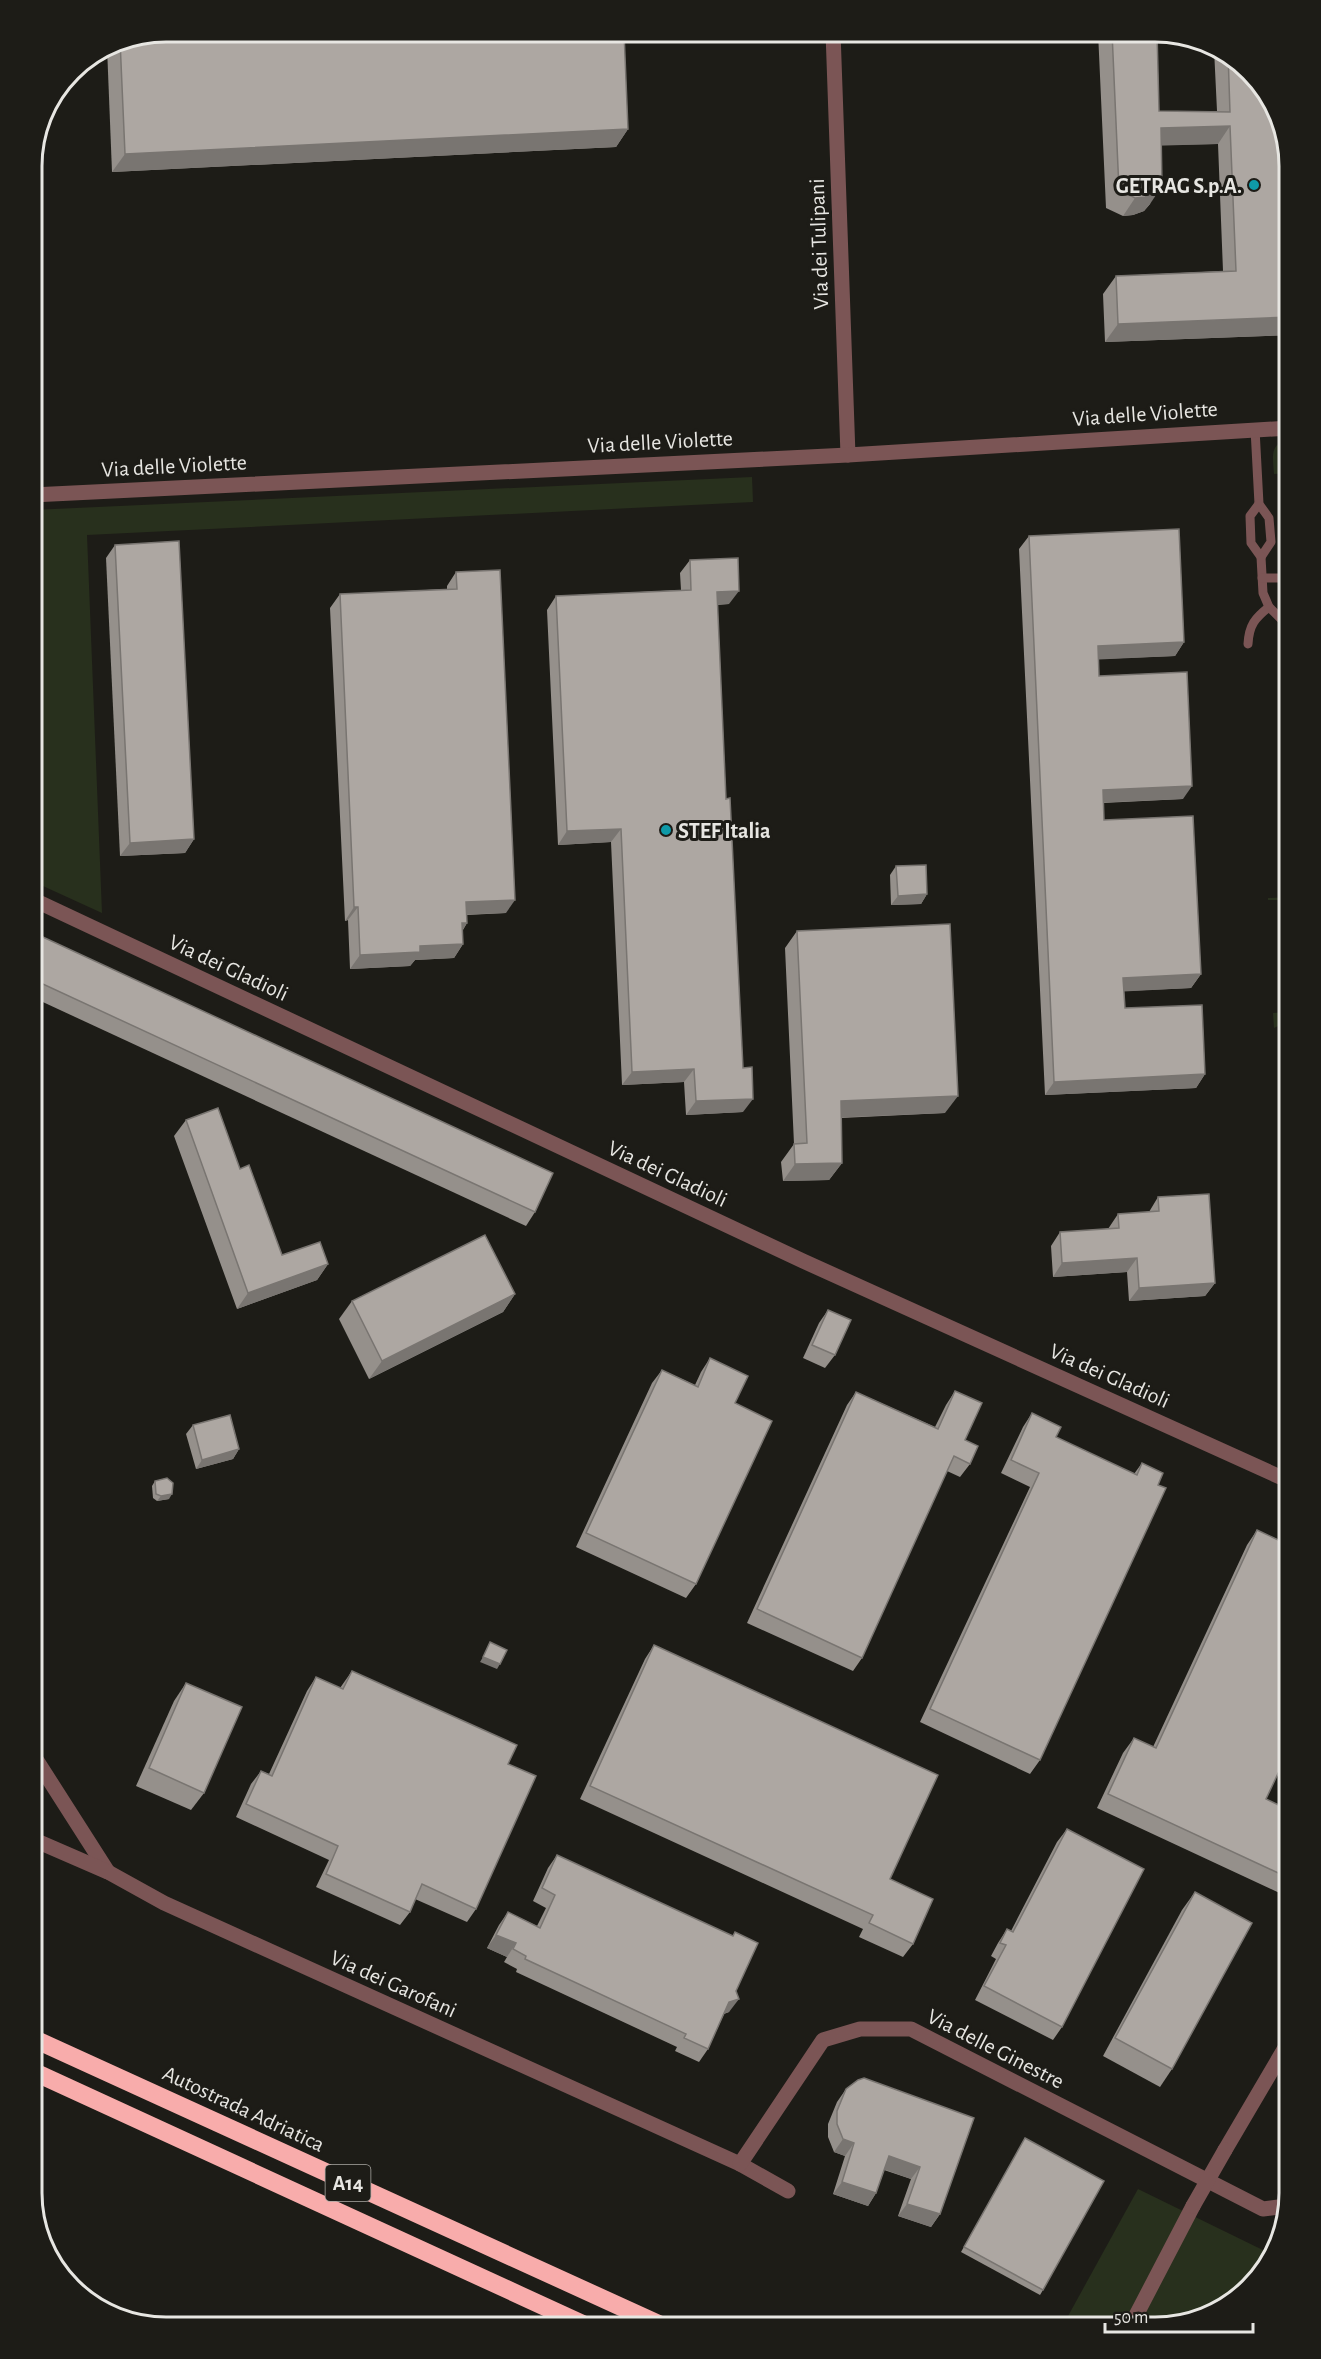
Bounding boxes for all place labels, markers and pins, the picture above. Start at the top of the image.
place label: GETRAG S.p.A. [1116,175,1242,197]
marker: GETRAG S.p.A. [1247,178,1261,192]
place label: STEF Italia [678,820,771,842]
marker: STEF Italia [659,823,673,837]

